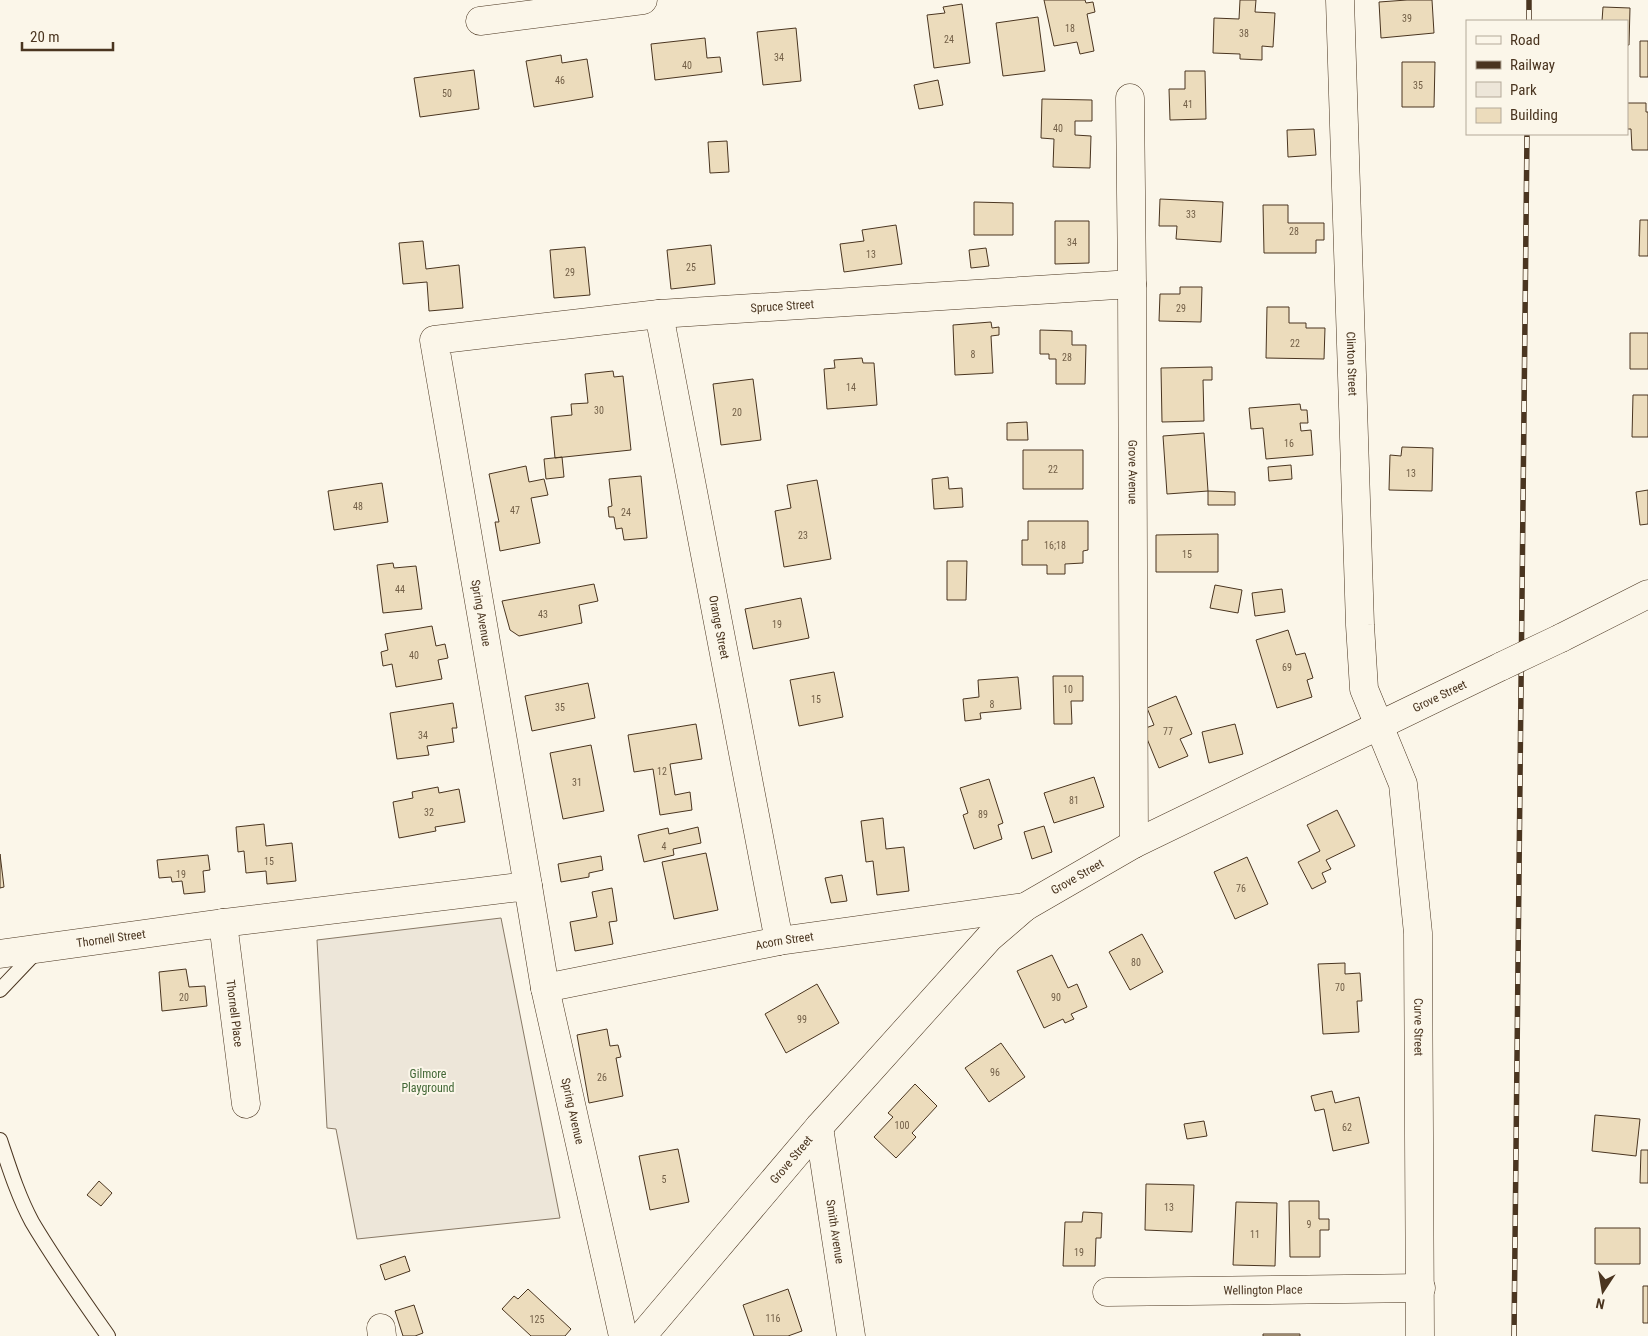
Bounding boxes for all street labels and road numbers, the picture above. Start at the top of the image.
street label: Spruce Street [750,297,815,315]
street label: Clinton Street [1344,331,1360,397]
street label: Grove Avenue [1126,440,1140,505]
street label: Spring Avenue [468,579,494,648]
street label: Orange Street [706,594,732,661]
street label: Grove Street [1410,677,1469,715]
street label: Grove Street [1049,856,1106,897]
street label: Thornell Street [75,927,147,950]
street label: Acorn Street [754,929,815,953]
street label: Thornell Place [223,979,246,1048]
street label: Curve Street [1411,998,1426,1057]
street label: Spring Avenue [558,1077,587,1146]
street label: Grove Street [767,1133,816,1186]
street label: Smith Avenue [823,1199,847,1265]
street label: Wellington Place [1223,1283,1303,1298]

